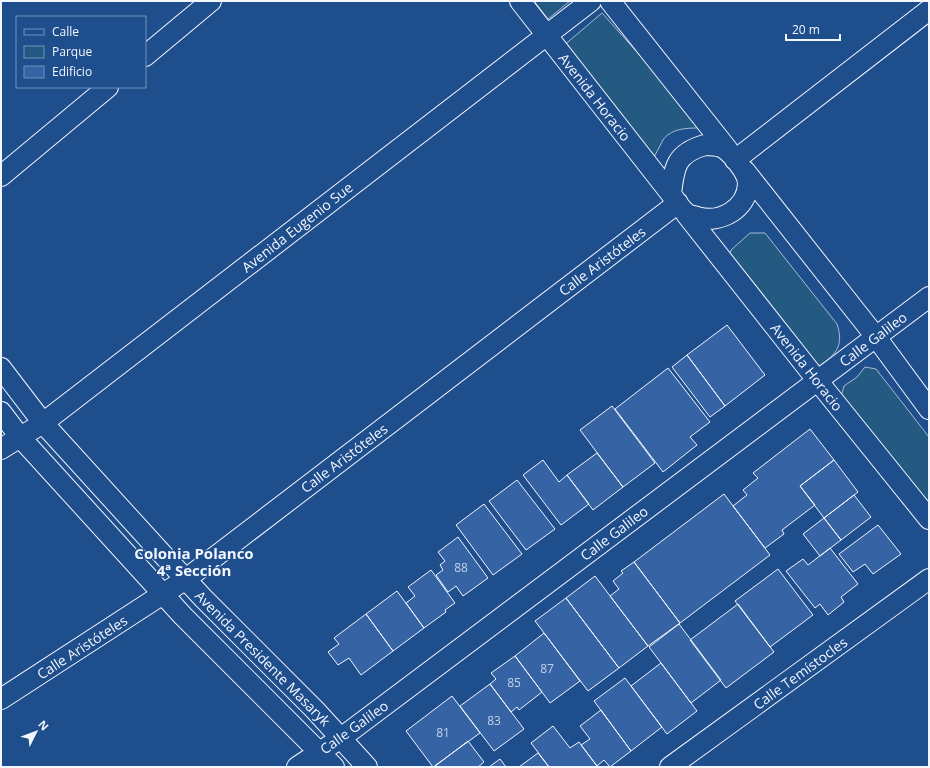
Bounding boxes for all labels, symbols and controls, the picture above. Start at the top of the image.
legend [16,16,146,88]
scale bar [786,16,840,42]
text: 20 m [792,21,820,38]
text: Calle [52,23,79,40]
text: Parque [52,43,92,60]
street label: Avenida Horacio [555,49,635,145]
text: Edificio [52,63,92,80]
street label: Avenida Eugenio Sue [238,178,357,276]
street label: Calle Aristóteles [555,222,650,300]
street label: Calle Galileo [835,307,911,371]
street label: Avenida Horacio [767,319,847,415]
street label: Calle Aristóteles [297,419,392,497]
street label: Calle Galileo [576,501,652,565]
district label: Colonia Polanco 4ª Sección [134,543,254,580]
house number: 88 [454,559,468,576]
street label: Avenida Presidente Masaryk [191,586,335,730]
street label: Calle Aristóteles [33,610,131,683]
street label: Calle Temístocles [749,632,851,714]
house number: 87 [540,660,554,677]
house number: 85 [507,674,521,691]
street label: Calle Galileo [316,696,392,758]
north arrow [16,712,56,752]
house number: 83 [487,712,501,729]
text: N [35,717,52,733]
house number: 81 [436,724,450,741]

